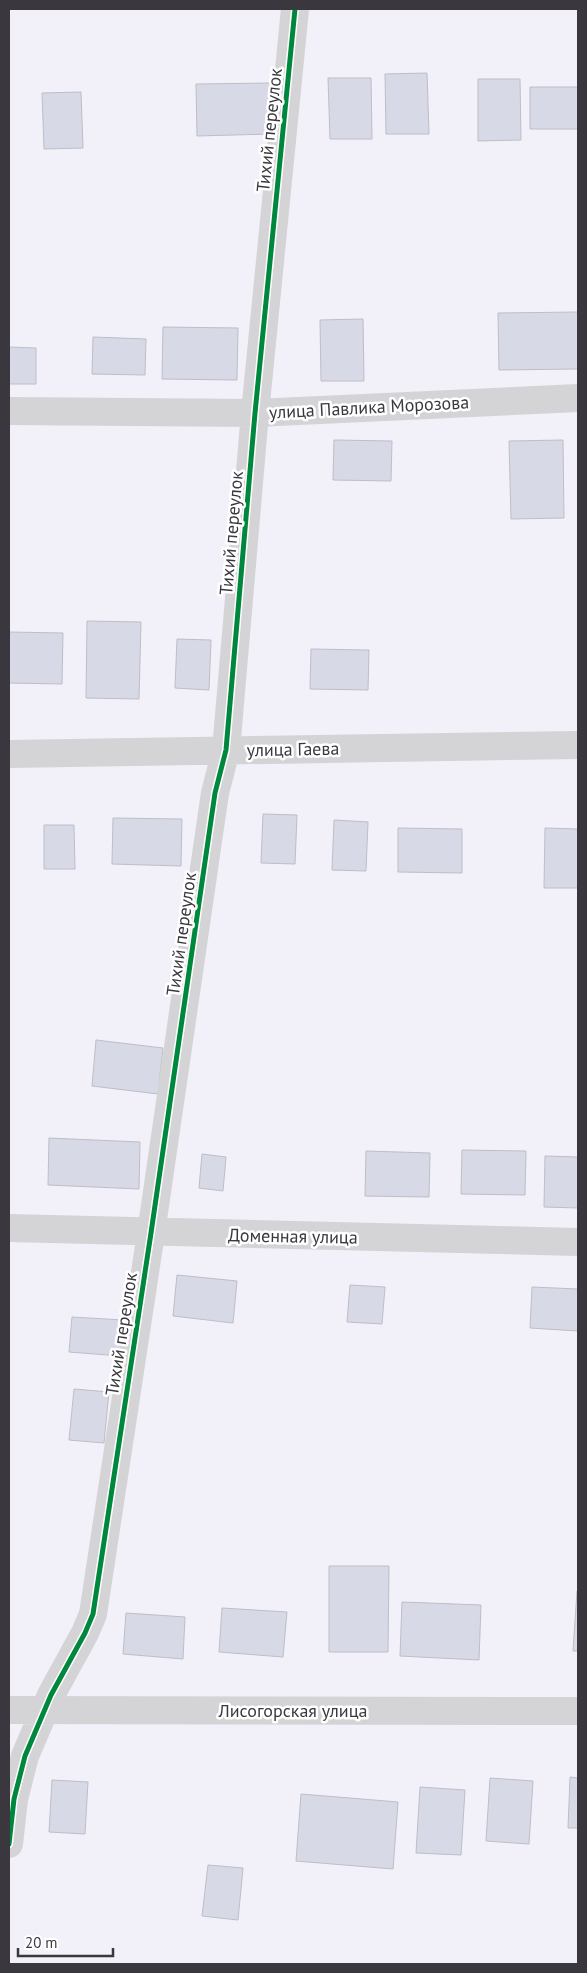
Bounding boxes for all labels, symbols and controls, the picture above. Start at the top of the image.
street label: Тихий переулок [251,67,287,193]
street label: улица Павлика Морозова [268,390,470,424]
street label: Тихий переулок [214,470,248,596]
street label: улица Гаева [247,737,339,761]
street label: Тихий переулок [161,870,201,997]
street label: Доменная улица [228,1223,358,1249]
street label: Тихий переулок [100,1270,142,1397]
street label: Лисогорская улица [218,1699,367,1722]
scale bar [18,1926,112,1958]
text: 20 m [25,1933,58,1952]

